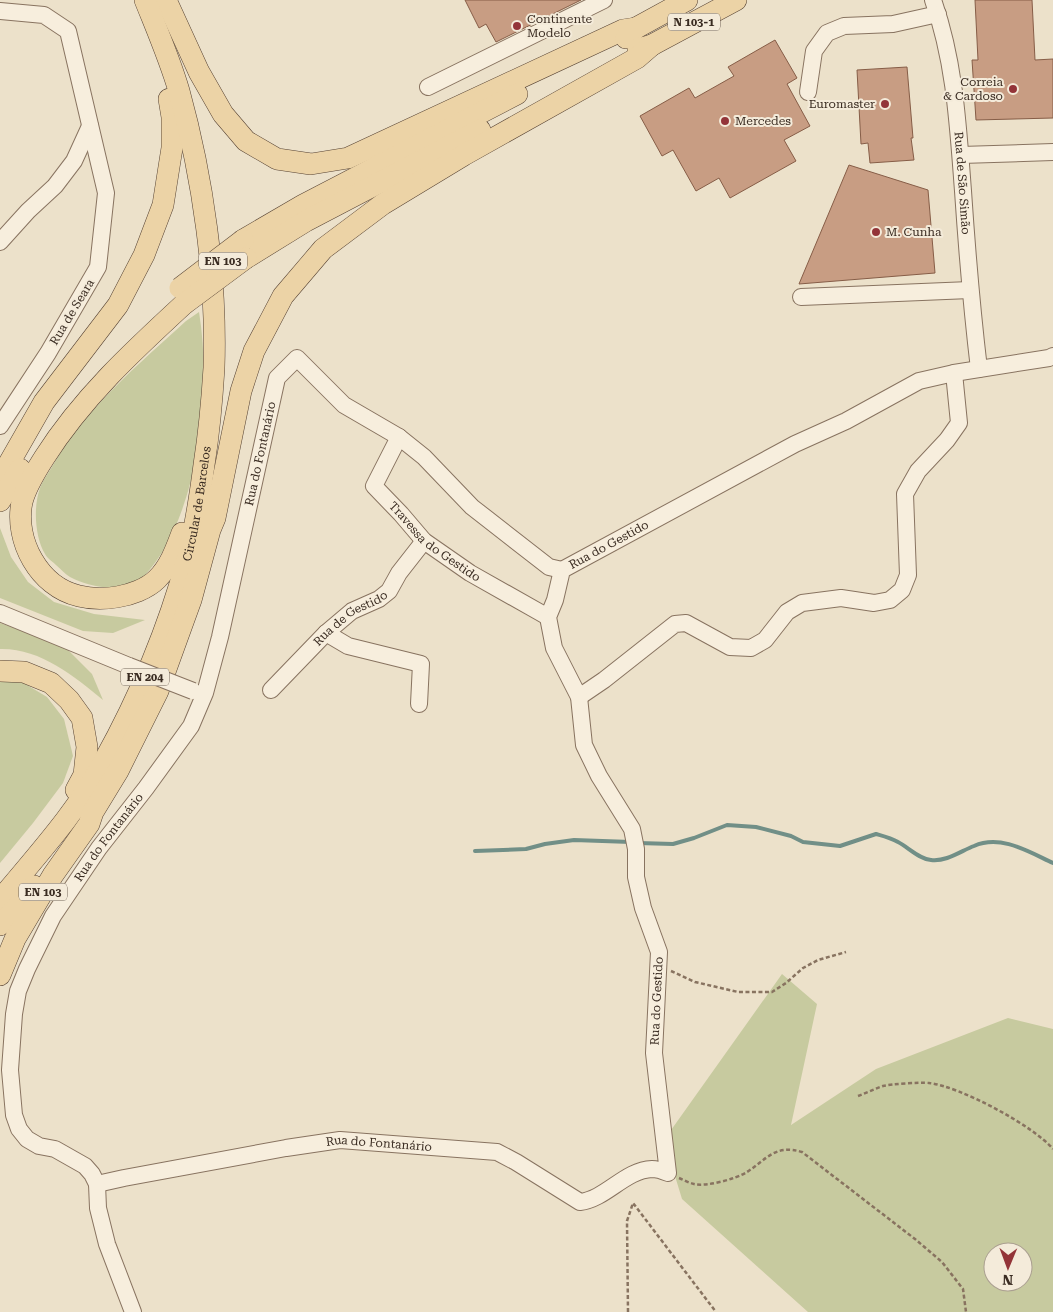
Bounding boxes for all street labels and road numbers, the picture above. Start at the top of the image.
road number: N 103-1 [668,14,720,31]
street label: Rua de São Simão [951,131,973,235]
road number: EN 103 [199,252,247,270]
street label: Rua de Seara [47,276,97,348]
street label: Rua do Fontanário [242,400,279,507]
street label: Circular de Barcelos [180,445,214,563]
street label: Travessa do Gestido [386,499,483,584]
street label: Rua do Gestido [566,518,651,572]
street label: Rua de Gestido [310,588,390,649]
road number: EN 204 [121,669,169,686]
street label: Rua do Fontanário [71,790,146,884]
road number: EN 103 [19,884,67,900]
street label: Rua do Gestido [647,956,666,1046]
street label: Rua do Fontanário [325,1133,432,1154]

